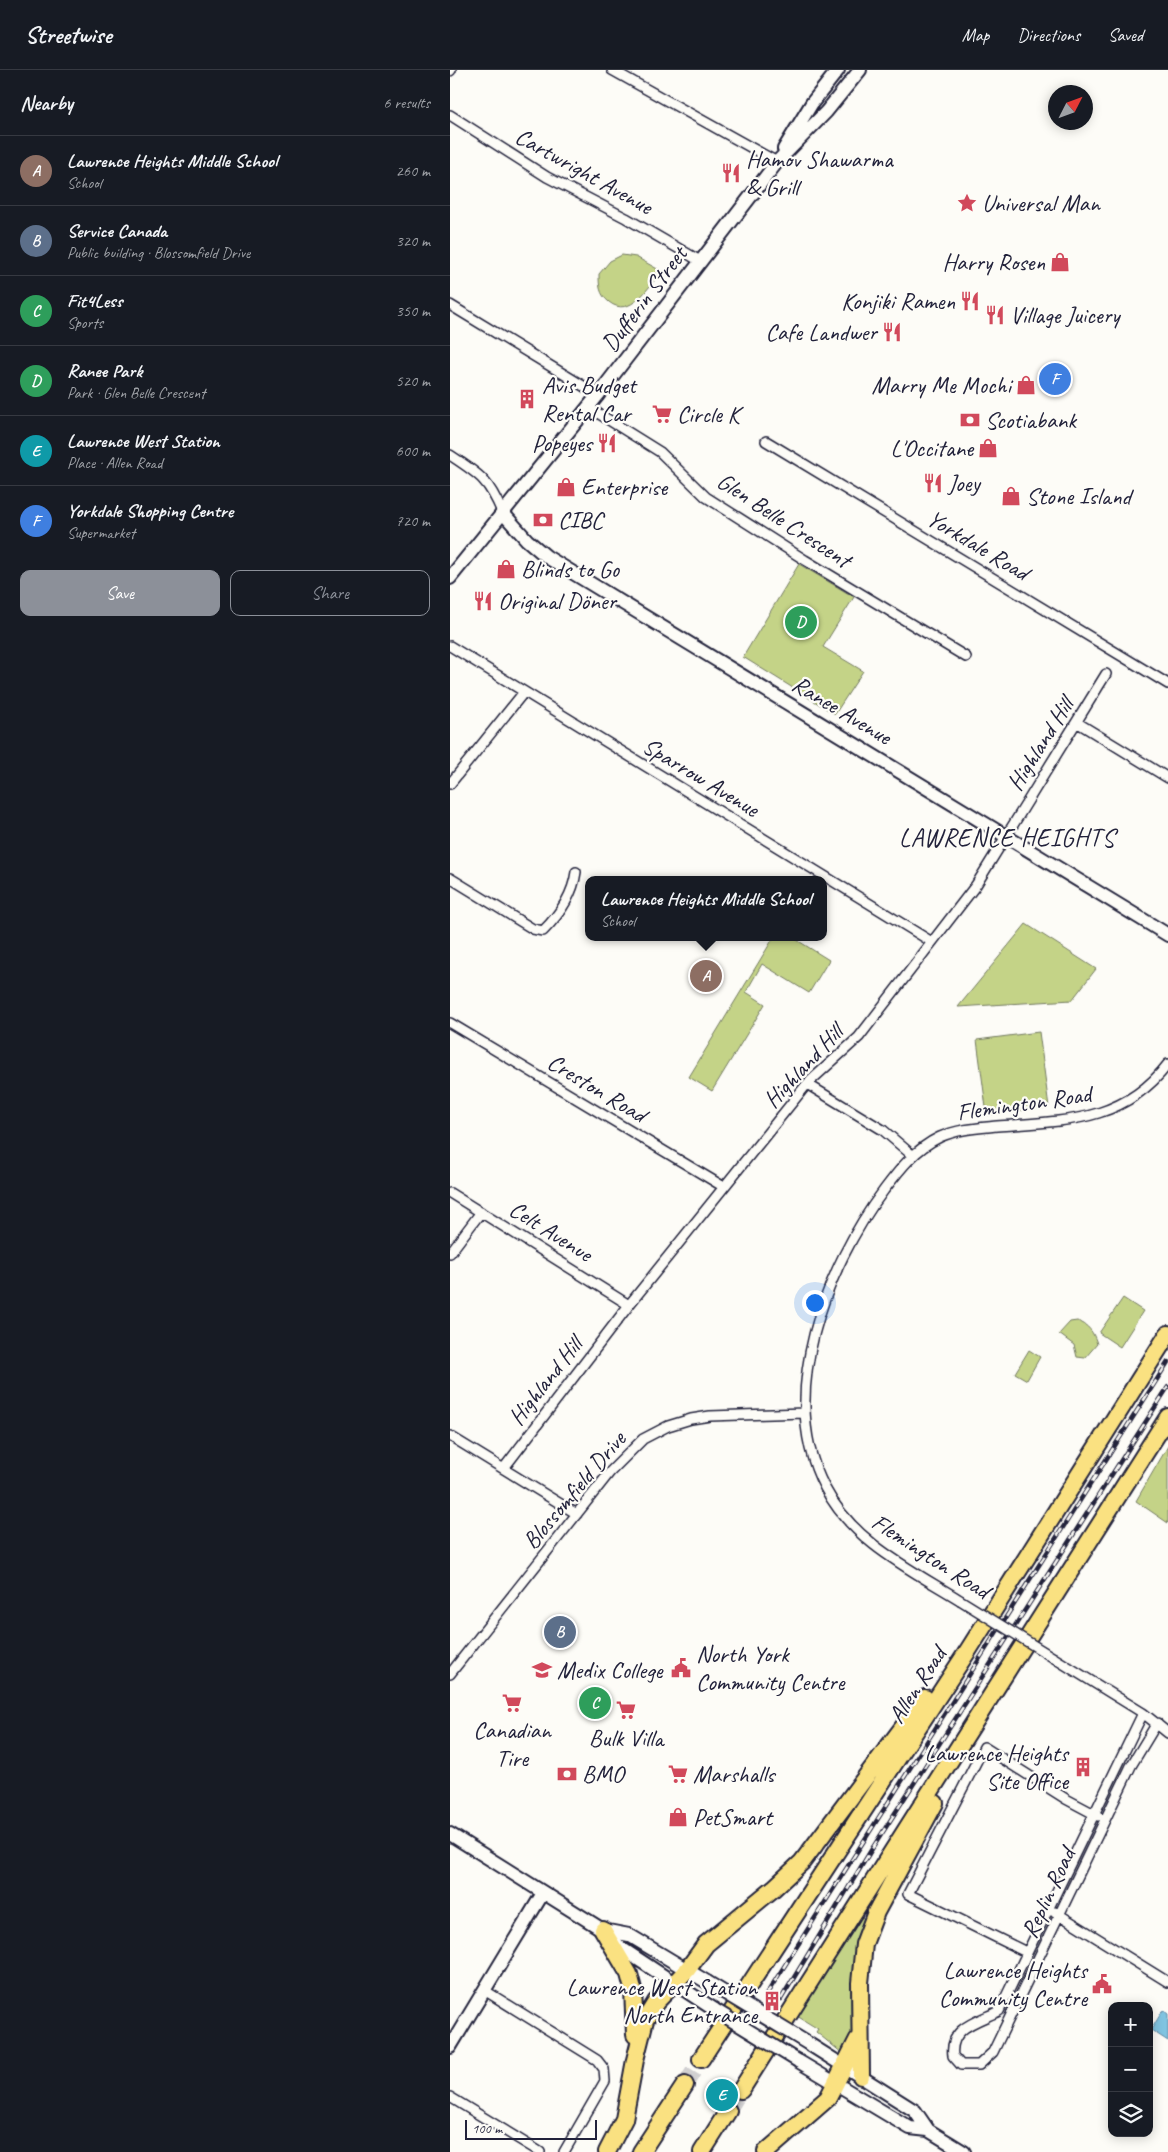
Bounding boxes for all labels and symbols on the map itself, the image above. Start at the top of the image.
north arrow [1048,85,1093,130]
street label: Cartwright Avenue [510,121,660,222]
place label: Hamov Shawarma & Grill [746,144,894,202]
restaurant icon: Hamov Shawarma & Grill [720,162,742,184]
place label: Universal Man [982,188,1101,218]
place icon: Universal Man [956,192,978,214]
street label: Dufferin Street [595,239,695,358]
place label: Harry Rosen [943,247,1045,277]
shop icon: Harry Rosen [1049,251,1071,273]
place label: Konjiki Ramen [841,286,955,316]
restaurant icon: Konjiki Ramen [959,290,981,312]
place label: Village Juicery [1010,300,1121,330]
restaurant icon: Village Juicery [984,304,1006,326]
place label: Cafe Landwer [765,317,879,347]
restaurant icon: Cafe Landwer [881,321,903,343]
pin: F [1039,360,1071,398]
place label: Avis Budget Rental Car [542,370,638,428]
place label: Marry Me Mochi [871,370,1014,400]
shop icon: Marry Me Mochi [1015,374,1037,396]
building icon: Avis Budget Rental Car [516,388,538,410]
place label: Circle K [677,399,745,429]
supermarket icon: Circle K [651,403,673,425]
place label: Scotiabank [985,405,1078,435]
bank icon: Scotiabank [959,409,981,431]
place label: Popeyes [532,428,594,458]
restaurant icon: Popeyes [596,432,618,454]
place label: L'Occitane [890,433,975,463]
shop icon: L'Occitane [977,437,999,459]
street label: Glen Belle Crescent [711,466,859,576]
place label: Joey [947,468,981,498]
place label: Enterprise [581,472,669,502]
restaurant icon: Joey [922,472,944,494]
shop icon: Enterprise [555,476,577,498]
place label: Stone Island [1026,481,1134,511]
shop icon: Stone Island [1000,485,1022,507]
street label: Yorkdale Road [922,503,1037,589]
place label: CIBC [558,505,605,535]
bank icon: CIBC [532,509,554,531]
place label: Blinds to Go [521,554,620,584]
shop icon: Blinds to Go [495,558,517,580]
place label: Original Döner [498,586,619,616]
restaurant icon: Original Döner [472,590,494,612]
pin: D [785,603,817,641]
street label: Ranee Avenue [787,669,899,752]
street label: Highland Hill [1000,689,1082,796]
street label: Sparrow Avenue [637,731,767,825]
district label: LAWRENCE HEIGHTS [899,822,1119,854]
pin: A [690,957,722,995]
street label: Highland Hill [757,1015,852,1114]
street label: Creston Road [542,1047,655,1131]
street label: Flemington Road [955,1078,1096,1127]
street label: Celt Avenue [504,1194,600,1269]
your location [802,1290,828,1316]
street label: Highland Hill [501,1328,591,1431]
street label: Blossomfield Drive [516,1423,633,1555]
street label: Flemington Road [866,1507,999,1607]
pin: B [544,1613,576,1651]
street label: Allen Road [881,1638,955,1729]
place label: North York Community Centre [696,1639,847,1697]
place label: Medix College [557,1655,665,1685]
public building icon: North York Community Centre [670,1657,692,1679]
school or university icon: Medix College [531,1659,553,1681]
pin: C [579,1684,611,1722]
supermarket icon: Canadian Tire [501,1692,523,1714]
supermarket icon: Bulk Villa [615,1699,637,1721]
place label: Canadian Tire [473,1715,552,1773]
place label: Bulk Villa [589,1723,665,1753]
place label: Lawrence Heights Site Office [924,1738,1070,1796]
building icon: Lawrence Heights Site Office [1072,1756,1094,1778]
place label: BMO [582,1759,627,1789]
place label: Marshalls [693,1759,776,1789]
bank icon: BMO [556,1763,578,1785]
supermarket icon: Marshalls [667,1763,689,1785]
place label: PetSmart [693,1802,774,1832]
shop icon: PetSmart [667,1806,689,1828]
street label: Replin Road [1014,1840,1083,1943]
place label: Lawrence Heights Community Centre [939,1955,1089,2013]
place label: Lawrence West Station North Entrance [567,1972,759,2030]
public building icon: Lawrence Heights Community Centre [1091,1973,1113,1995]
building icon: Lawrence West Station North Entrance [761,1990,783,2012]
pin: E [706,2076,738,2114]
scale bar [465,2117,598,2140]

